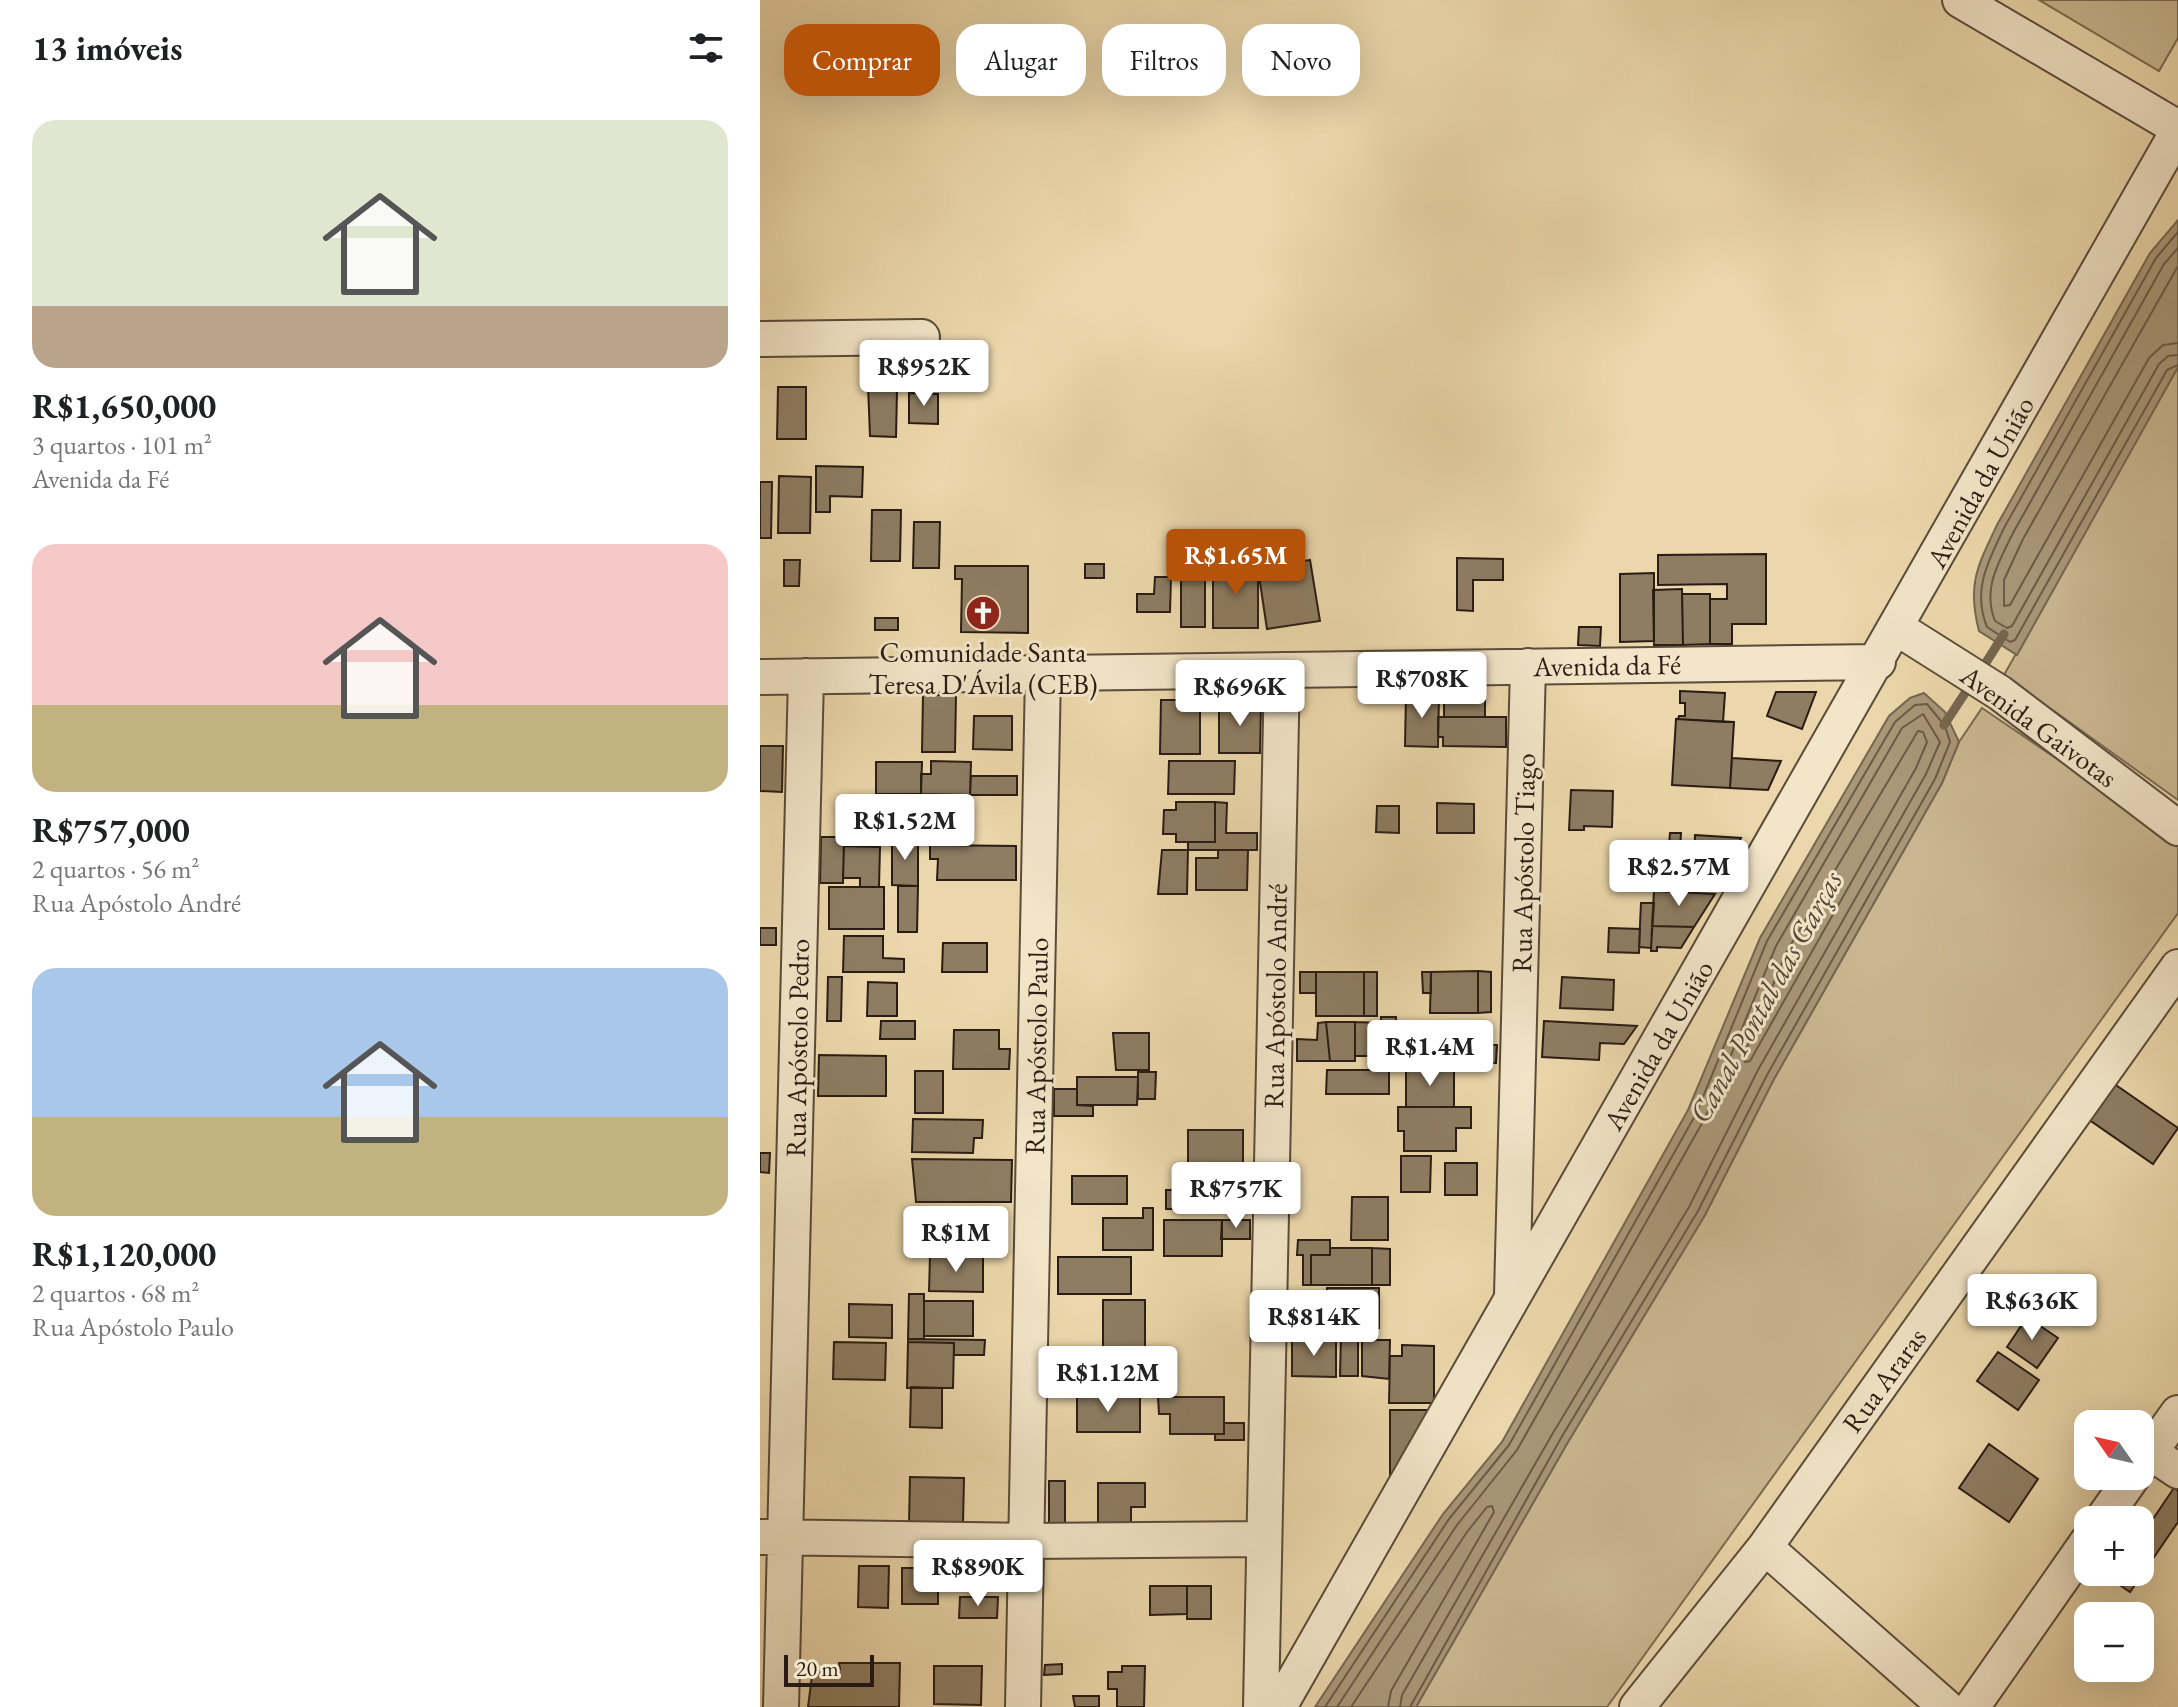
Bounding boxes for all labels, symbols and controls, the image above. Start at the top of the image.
chip: Comprar [784,24,940,96]
chip: Alugar [956,24,1086,96]
chip: Filtros [1102,24,1226,96]
chip: Novo [1242,24,1360,96]
text: 13 imóveis [32,26,182,70]
icon: filters [684,26,728,70]
icon: home [308,172,452,316]
pin: R$952K [859,340,989,408]
text: R$952K [878,349,970,383]
text: R$1,650,000 [32,384,216,428]
street label: Avenida da União [1918,390,2042,575]
text: 3 quartos · 101 m² [32,428,212,462]
text: Avenida da Fé [32,462,169,496]
pin: R$1.65M [1162,529,1310,597]
text: R$1.65M [1184,538,1288,572]
church icon: Comunidade Santa Teresa D'Ávila (CEB) [964,594,1002,632]
icon: home [308,596,452,740]
place label: Comunidade Santa Teresa D'Ávila (CEB) [868,634,1098,702]
street label: Avenida da Fé [1532,646,1681,684]
pin: R$708K [1357,652,1487,720]
street label: Avenida Gaivotas [1953,656,2125,795]
pin: R$696K [1175,660,1305,728]
text: R$708K [1376,661,1468,695]
text: R$696K [1194,669,1286,703]
street label: Rua Apóstolo Tiago [1503,753,1543,973]
pin: R$1.52M [831,794,979,862]
text: R$1.52M [853,803,957,837]
text: R$757,000 [32,808,190,852]
pin: R$2.57M [1605,840,1753,908]
text: R$2.57M [1627,849,1731,883]
text: 2 quartos · 56 m² [32,852,199,886]
water label: Canal Pontal das Garças [1680,863,1851,1130]
street label: Rua Apóstolo André [1255,883,1295,1109]
text: Rua Apóstolo André [32,886,241,920]
street label: Rua Apóstolo Paulo [1016,937,1056,1155]
street label: Rua Apóstolo Pedro [777,938,817,1158]
street label: Avenida da União [1594,953,1721,1137]
icon: home [308,1020,452,1164]
pin: R$1.4M [1365,1020,1495,1088]
text: R$1.4M [1385,1029,1475,1063]
pin: R$757K [1171,1162,1301,1230]
text: R$757K [1190,1171,1282,1205]
pin: R$1M [909,1206,1003,1274]
text: R$1M [921,1215,991,1249]
text: R$1,120,000 [32,1232,216,1276]
pin: R$636K [1967,1274,2097,1342]
text: 2 quartos · 68 m² [32,1276,199,1310]
text: R$636K [1986,1283,2078,1317]
pin: R$814K [1249,1290,1379,1358]
text: R$814K [1268,1299,1360,1333]
text: Rua Apóstolo Paulo [32,1310,234,1344]
street label: Rua Araras [1834,1320,1934,1440]
pin: R$1.12M [1034,1346,1182,1414]
text: R$1.12M [1056,1355,1160,1389]
north arrow [2074,1410,2154,1490]
map controls [2074,1410,2154,1682]
button: + [2074,1506,2154,1586]
pin: R$890K [913,1540,1043,1608]
text: R$890K [932,1549,1024,1583]
button: − [2074,1602,2154,1682]
scale bar [784,1651,874,1687]
text: 20 m [796,1654,839,1683]

